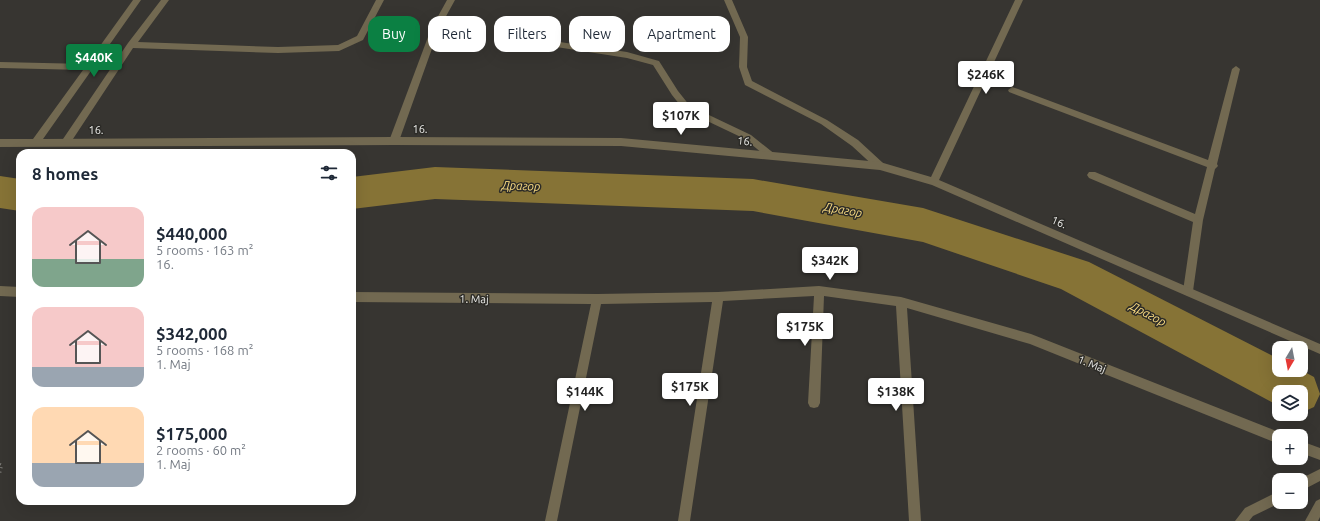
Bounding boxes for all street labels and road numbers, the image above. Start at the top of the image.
street label: 16. [412,123,428,135]
street label: 16. [88,124,104,136]
street label: 16. [737,134,753,148]
street label: 16. [1050,214,1068,230]
street label: 1. Мај [459,293,489,305]
street label: 1. Мај [1076,353,1108,375]

